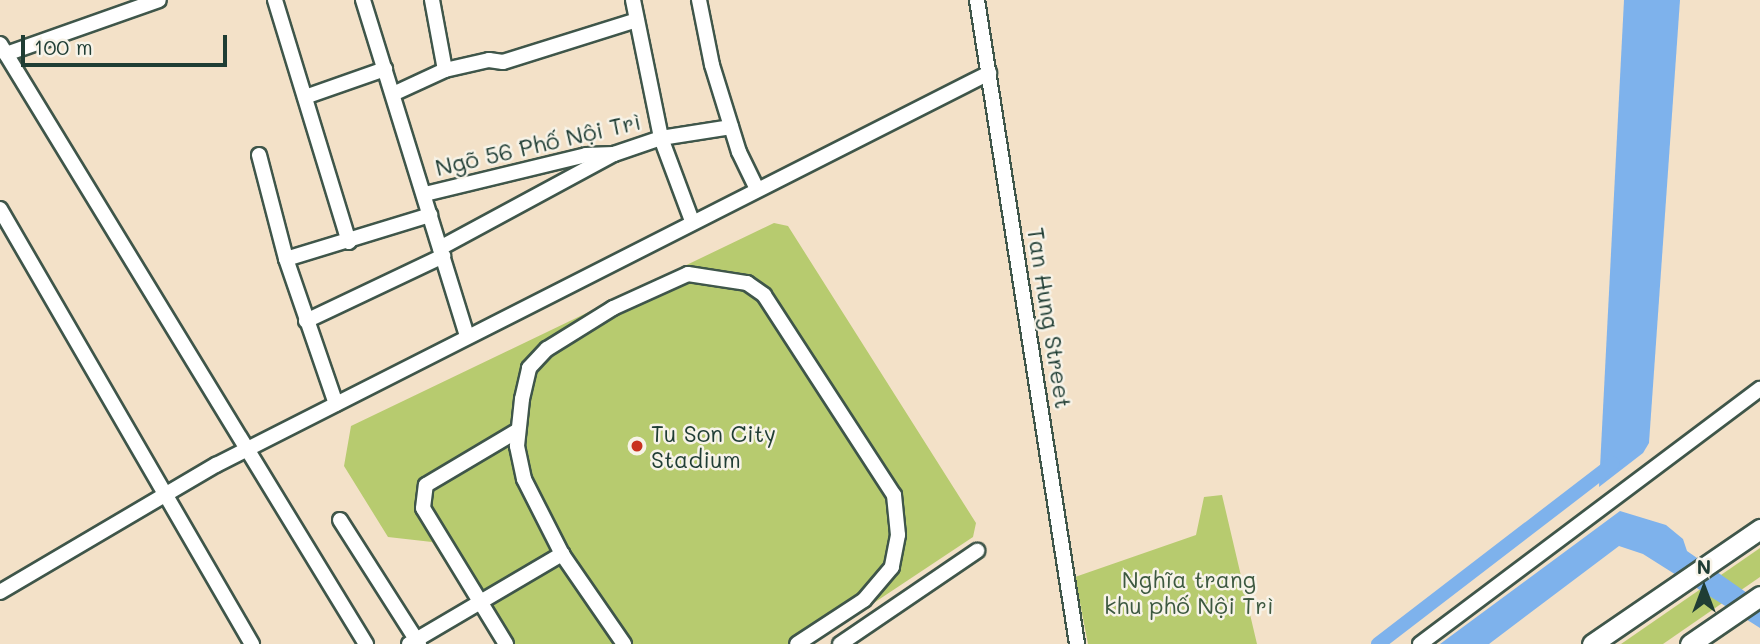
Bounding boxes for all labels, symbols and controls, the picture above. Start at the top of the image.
scale bar [24,21,231,65]
text: 100 m [34,33,93,60]
street label: Ngõ 56 Phố Nội Trì [432,107,644,181]
street label: Tan Hung Street [1022,226,1078,410]
place label: Tu Son City Stadium [651,419,776,473]
marker: Tu Son City Stadium [629,438,645,454]
north arrow [1669,553,1739,623]
text: N [1697,554,1711,579]
park label: Nghĩa trang khu phố Nội Trì [1104,565,1274,619]

